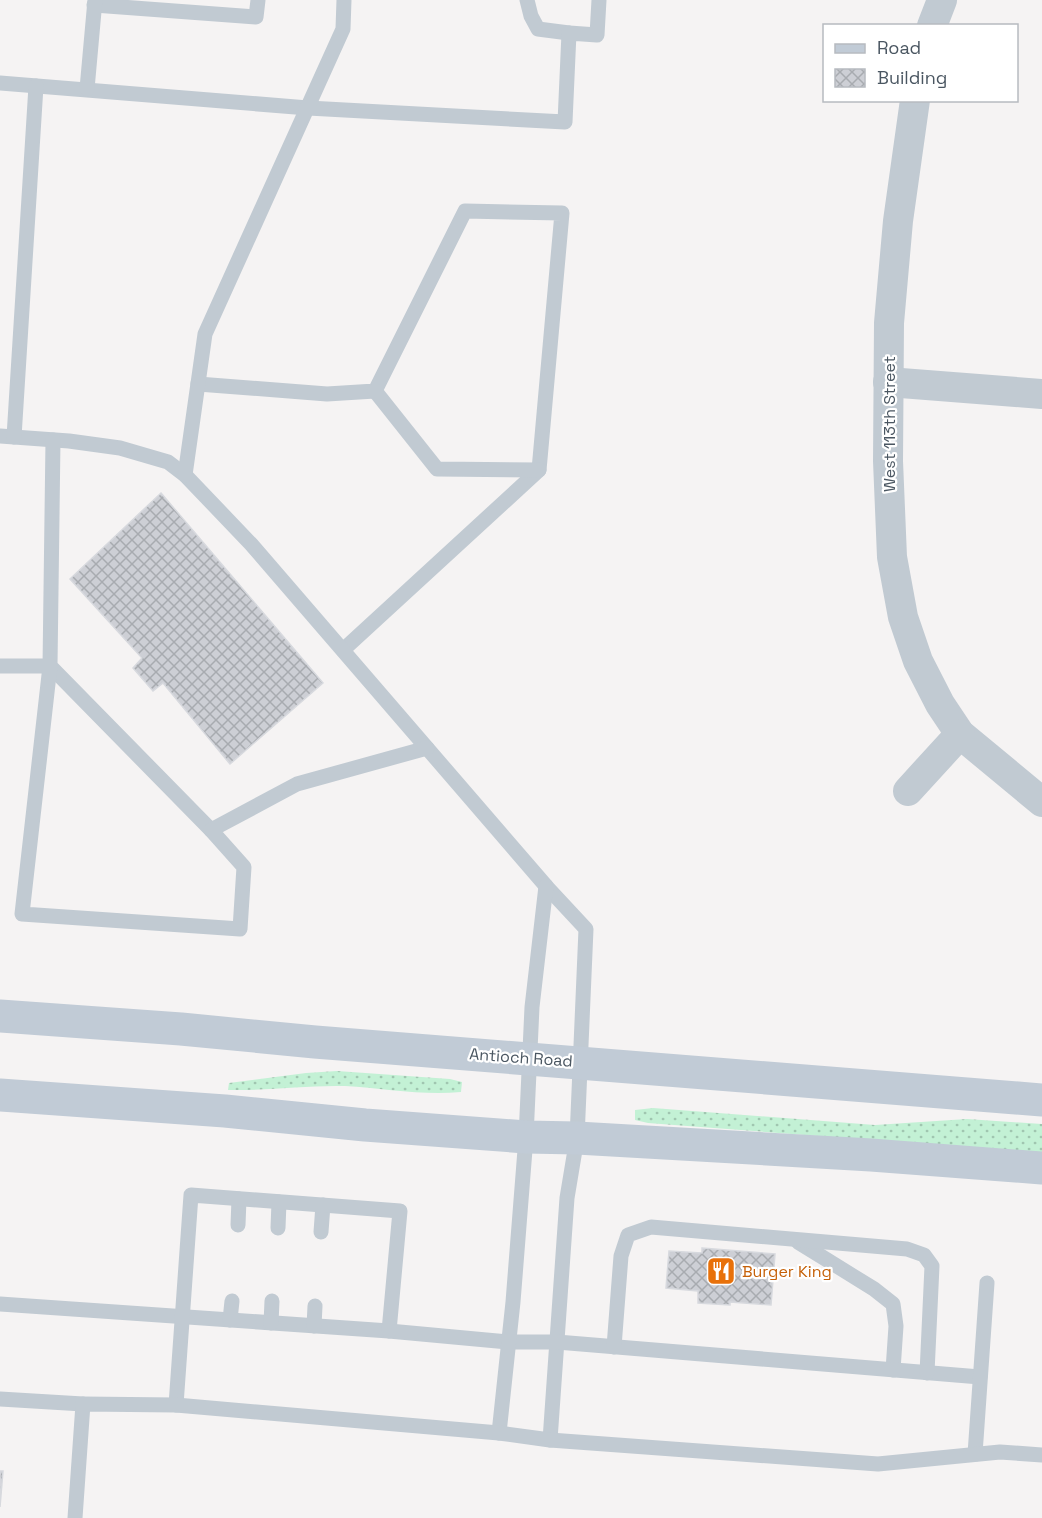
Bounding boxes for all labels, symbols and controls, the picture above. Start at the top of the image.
legend [823,24,1018,102]
text: Road [877,36,921,59]
text: Building [877,66,947,89]
street label: West 113th Street [879,356,900,492]
street label: Antioch Road [469,1043,573,1072]
restaurant icon: Burger King [705,1255,737,1287]
place label: Burger King [742,1261,832,1282]

